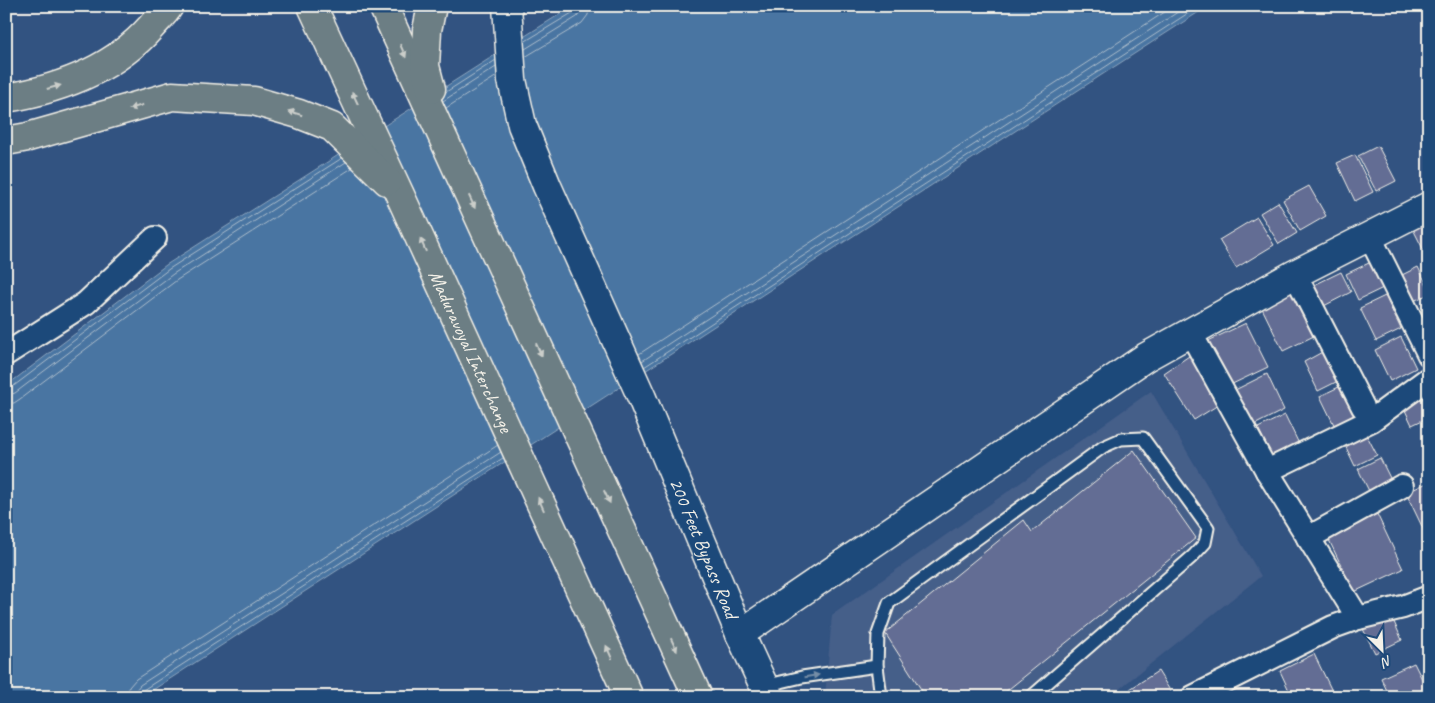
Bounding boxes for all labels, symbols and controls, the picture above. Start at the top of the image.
one-way arrow [399,44,407,58]
one-way arrow [46,83,61,91]
one-way arrow [350,91,358,105]
one-way arrow [128,103,143,111]
one-way arrow [287,109,302,116]
one-way arrow [468,195,476,209]
one-way arrow [419,238,427,252]
street label: Maduravoyal Interchange [423,266,520,438]
one-way arrow [536,343,544,357]
street label: 200 Feet Bypass Road [664,474,746,625]
one-way arrow [603,490,611,505]
one-way arrow [537,497,546,512]
north arrow [1358,626,1408,676]
one-way arrow [671,638,679,652]
one-way arrow [604,645,612,659]
text: N [1378,652,1395,672]
one-way arrow [804,672,820,680]

